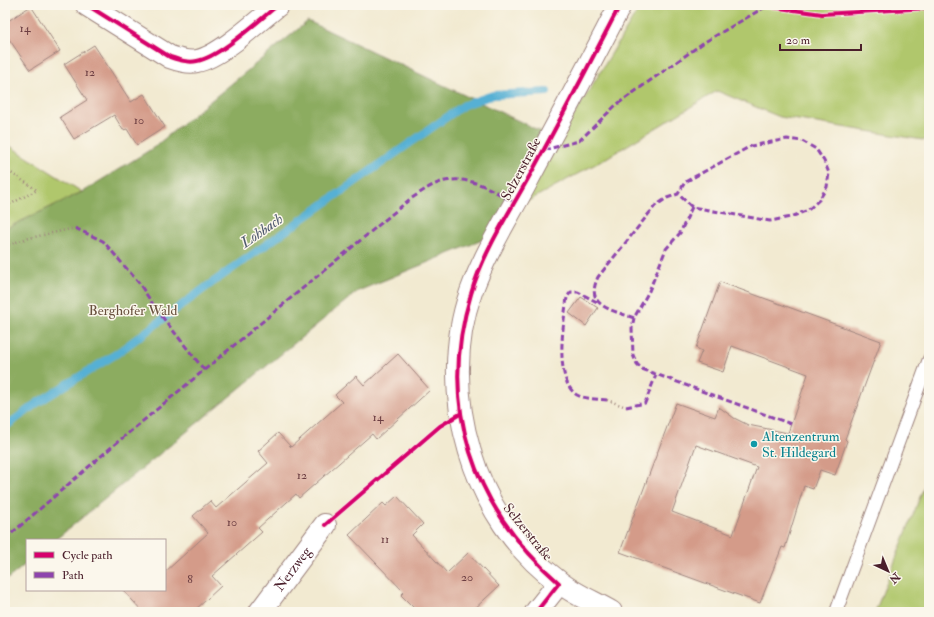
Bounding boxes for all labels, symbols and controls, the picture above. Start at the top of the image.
house number: 14 [20,21,31,36]
scale bar [780,26,861,52]
text: 20 m [786,33,811,48]
house number: 12 [85,65,95,80]
house number: 10 [134,113,144,128]
street label: Selzerstraße [497,135,545,203]
water label: Lohbach [236,209,287,253]
park label: Berghofer Wald [89,302,178,319]
house number: 14 [373,410,384,425]
place label: Altenzentrum St. Hildegard [761,428,840,461]
marker: Altenzentrum St. Hildegard [749,439,759,449]
house number: 12 [297,468,307,483]
street label: Selzerstraße [500,500,556,564]
house number: 10 [227,515,237,530]
house number: 11 [381,532,389,547]
legend [26,539,166,591]
street label: Nerzweg [270,542,315,594]
text: Cycle path [62,548,113,563]
north arrow [868,551,908,591]
text: Path [62,568,85,583]
text: N [886,569,903,587]
house number: 20 [461,570,473,585]
house number: 8 [187,572,193,587]

